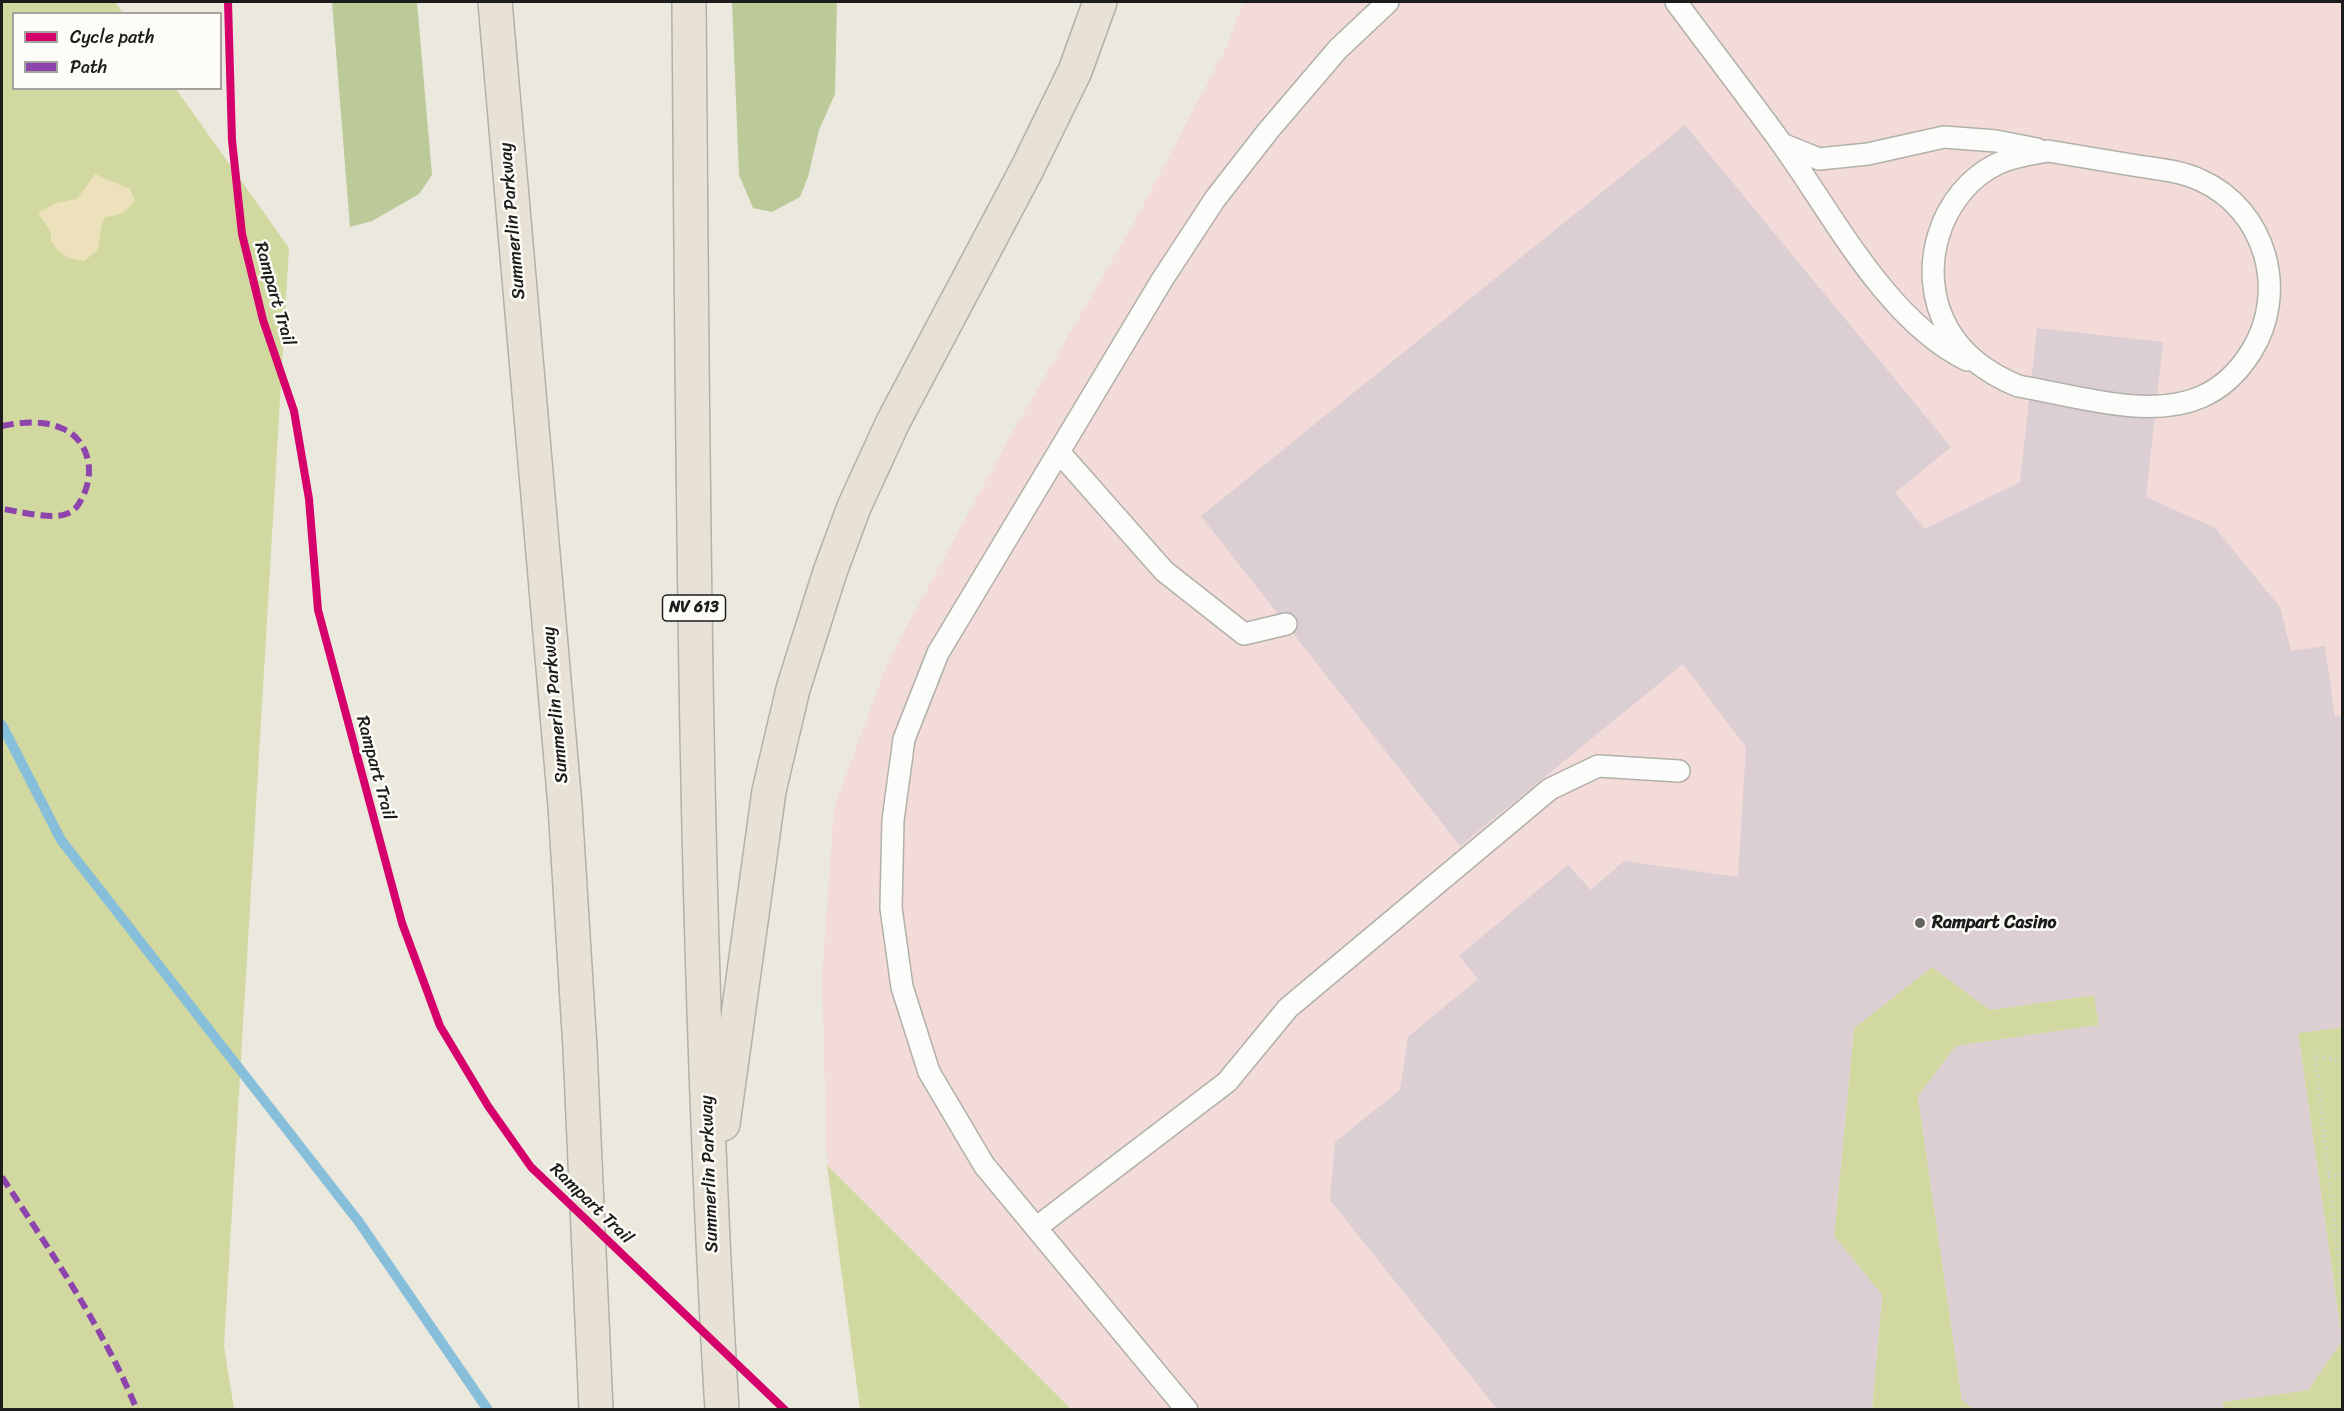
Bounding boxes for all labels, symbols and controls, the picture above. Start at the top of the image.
legend [12,12,222,90]
text: Cycle path [70,21,154,53]
text: Path [70,51,107,83]
street label: Summerlin Parkway [495,142,531,300]
street label: Rampart Trail [249,240,299,348]
road number: NV 613 [662,595,726,621]
street label: Summerlin Parkway [538,626,574,784]
street label: Rampart Trail [351,713,399,823]
place label: Rampart Casino [1932,912,2056,934]
marker: Rampart Casino [1913,916,1927,930]
street label: Summerlin Parkway [696,1095,724,1253]
street label: Rampart Trail [545,1159,637,1249]

